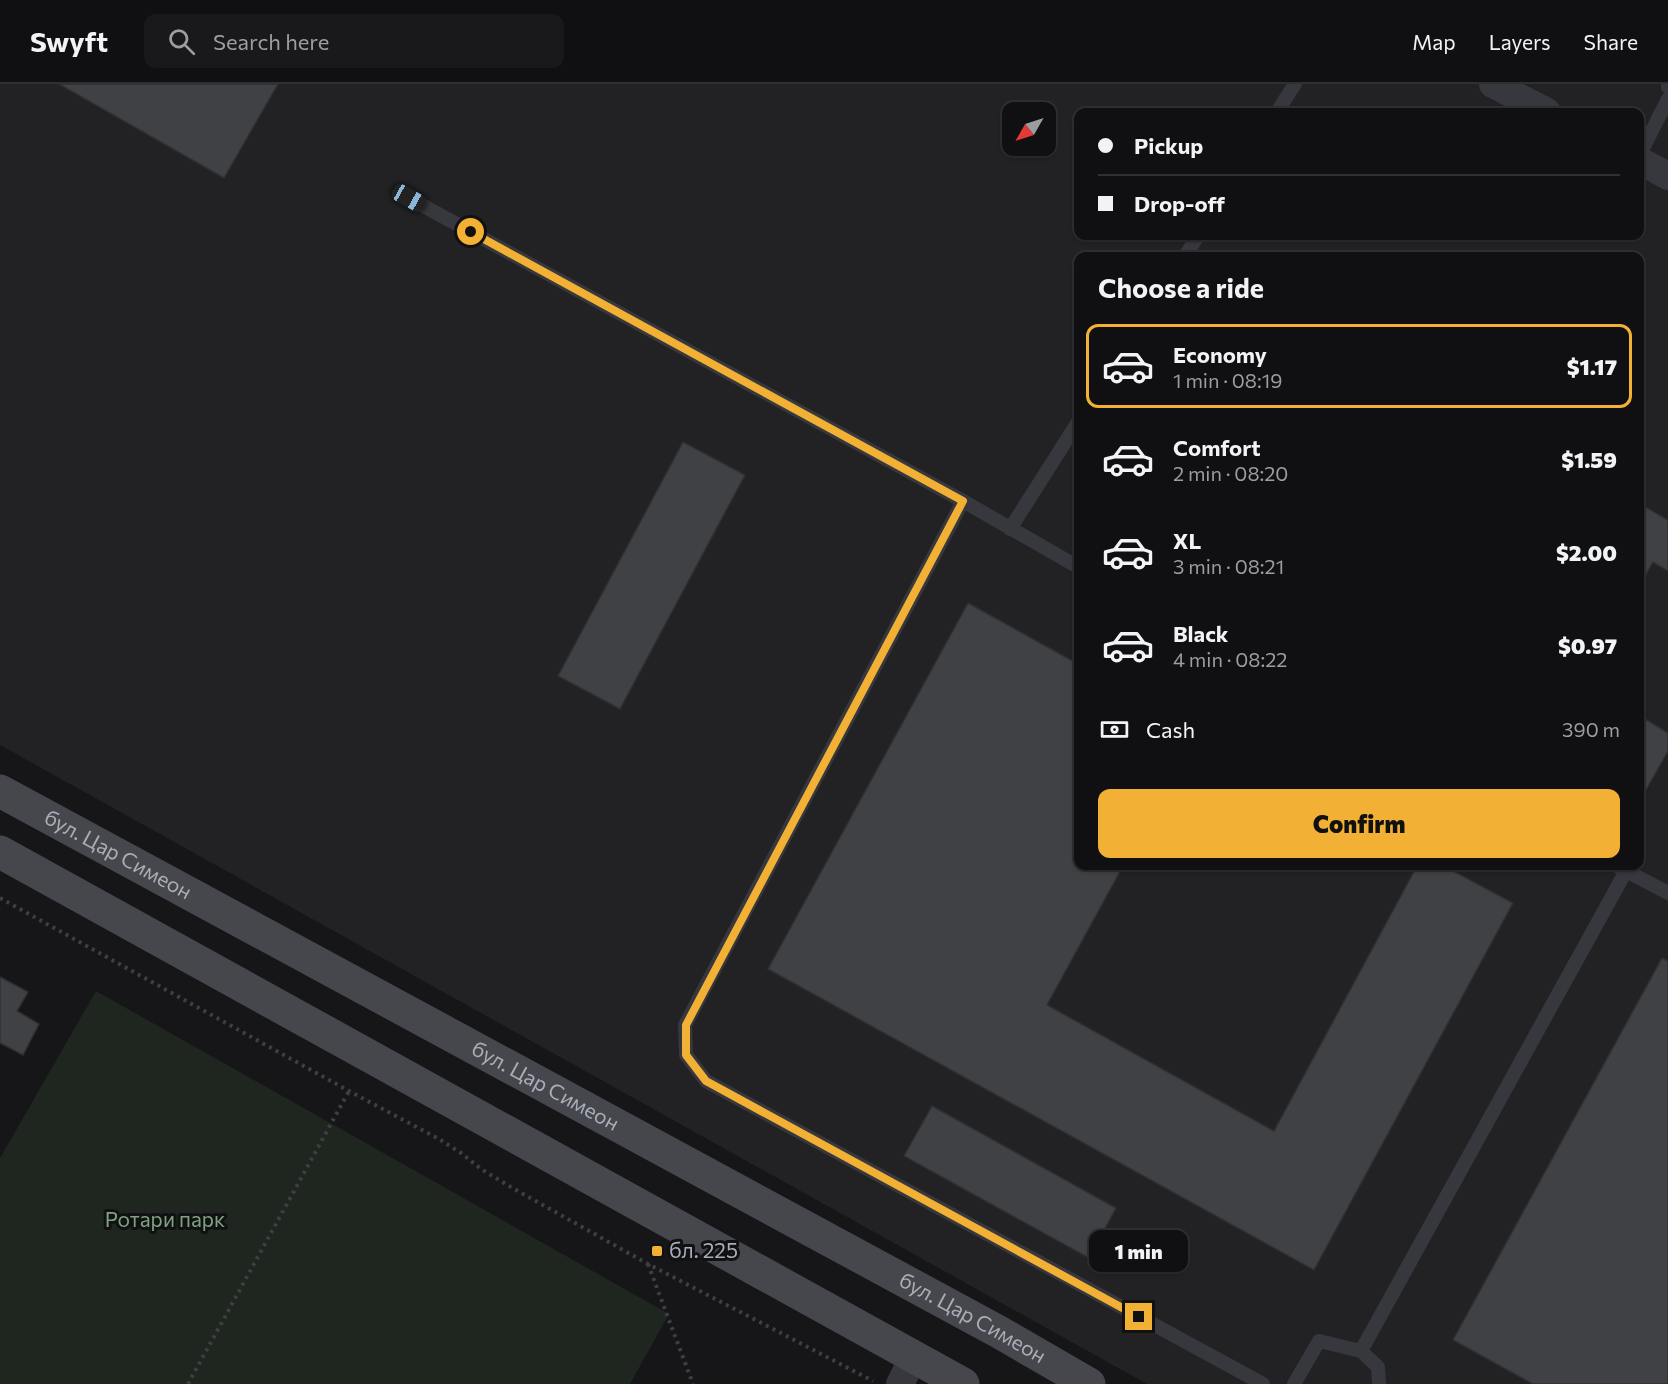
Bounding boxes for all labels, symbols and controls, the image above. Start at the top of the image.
search box [144,14,564,68]
text: Swyft [30,24,108,58]
icon: search [165,25,198,58]
text: Search here [213,28,329,55]
text: Map [1412,29,1456,54]
text: Layers [1489,29,1551,54]
text: Share [1584,29,1638,54]
north arrow [1002,102,1056,156]
map controls [1002,102,1056,156]
text: Pickup [1134,132,1203,159]
car [389,181,429,215]
text: Drop-off [1134,190,1225,217]
route start [457,218,484,245]
text: Choose a ride [1098,271,1264,304]
icon: car [1101,339,1155,393]
text: Economy [1173,341,1267,368]
text: $1.17 [1567,353,1617,380]
text: 1 min · 08:19 [1173,368,1282,392]
icon: car [1101,432,1155,486]
text: Comfort [1173,434,1261,461]
text: $1.59 [1561,446,1617,473]
text: 2 min · 08:20 [1173,461,1288,485]
icon: car [1101,525,1155,579]
text: XL [1173,527,1201,554]
text: $2.00 [1556,539,1617,566]
text: 3 min · 08:21 [1173,554,1284,578]
icon: car [1101,618,1155,672]
text: Black [1173,620,1228,647]
text: $0.97 [1558,632,1617,659]
text: 4 min · 08:22 [1173,647,1287,671]
icon: cash [1098,713,1131,746]
text: Cash [1146,716,1195,743]
text: 390 m [1562,717,1620,741]
button: Confirm [1098,789,1620,858]
street label: бул. Цар Симеон [41,803,197,904]
street label: бул. Цар Симеон [468,1035,624,1135]
park label: Ротари парк [105,1206,225,1231]
callout: 1 min [1090,1230,1188,1272]
place label: бл. 225 [669,1237,738,1262]
text: 1 min [1114,1239,1163,1263]
marker: бл. 225 [650,1244,664,1258]
street label: бул. Цар Симеон [895,1266,1051,1367]
route end [1125,1303,1152,1330]

